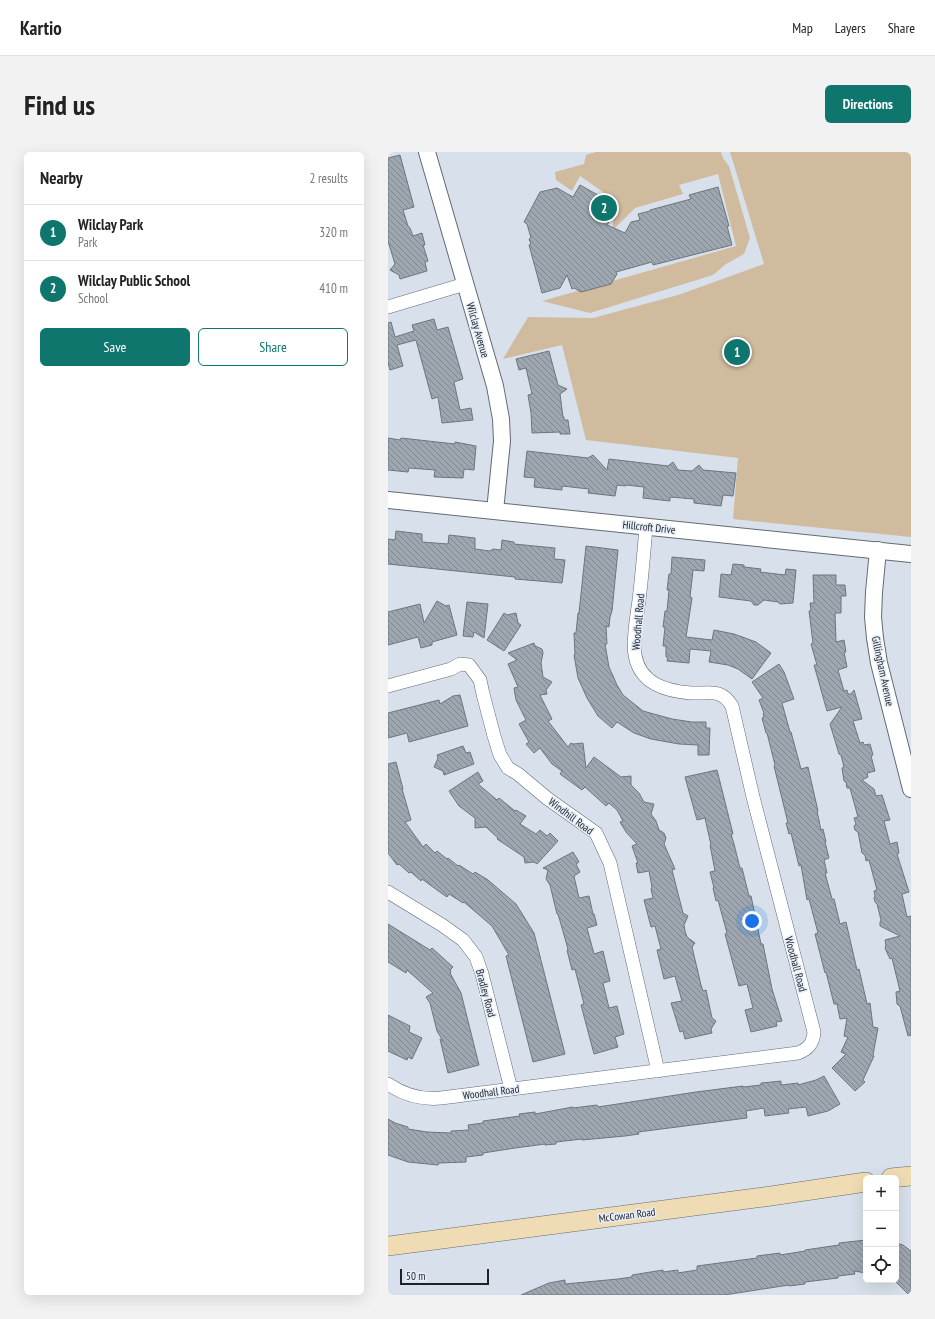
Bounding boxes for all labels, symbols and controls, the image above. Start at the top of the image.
text: Kartio [20,16,62,40]
text: Map [792,19,813,37]
text: Layers [835,19,866,37]
text: Share [888,19,915,37]
button: Directions [825,85,911,123]
text: Find us [24,86,95,123]
text: Nearby [40,167,83,189]
text: 2 results [309,170,348,187]
pin: 2 [591,193,617,223]
text: Wilclay Park [78,215,143,234]
text: 1 [50,224,56,241]
text: 320 m [319,224,348,241]
text: Park [78,234,97,251]
text: Wilclay Public School [78,271,190,290]
text: 2 [50,280,56,297]
text: 410 m [319,280,348,297]
text: School [78,290,108,307]
street label: Wilclay Avenue [463,301,493,360]
button: Save [40,328,190,366]
button: Share [198,328,348,366]
pin: 1 [724,337,750,367]
street label: Hillcroft Drive [622,517,677,537]
street label: Woodhall Road [629,593,647,651]
street label: Gillingham Avenue [869,635,897,708]
street label: Windhill Road [546,795,596,838]
your location [742,911,762,931]
street label: Woodhall Road [782,935,810,993]
street label: Bradley Road [473,967,499,1019]
street label: Woodhall Road [462,1082,520,1102]
map controls [863,1175,899,1283]
button: + [863,1175,899,1211]
street label: McCowan Road [598,1205,656,1225]
button: − [863,1211,899,1247]
button: locate [863,1247,899,1283]
scale bar [400,1267,489,1286]
text: 50 m [406,1269,425,1283]

